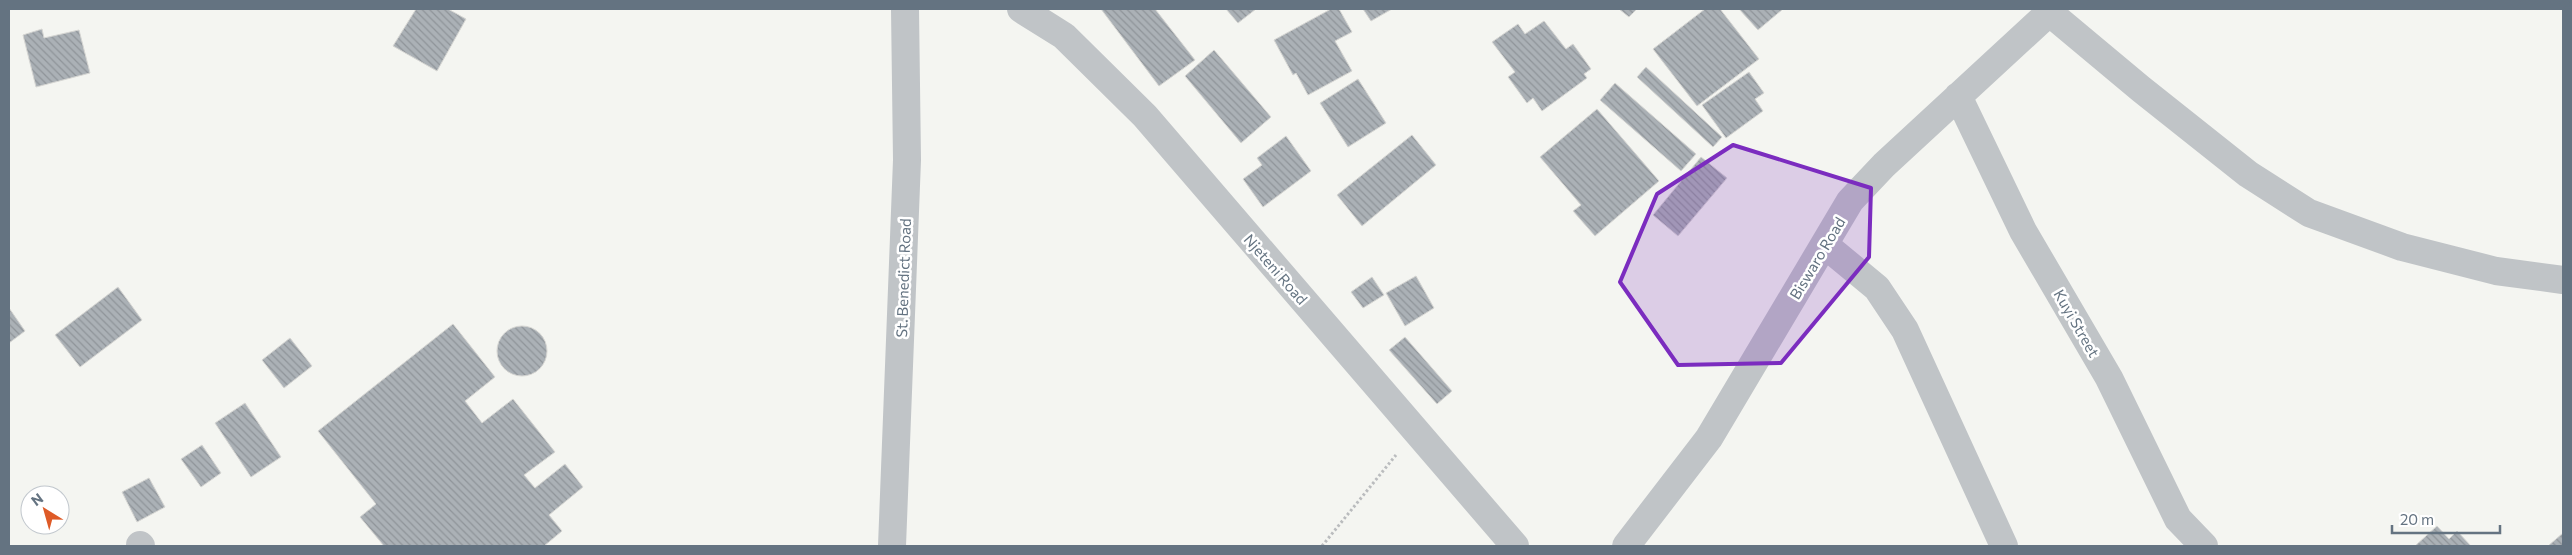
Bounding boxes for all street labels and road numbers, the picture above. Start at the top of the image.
street label: Biswaro Road [1785,214,1849,302]
street label: St. Benedict Road [892,218,914,338]
street label: Njeteni Road [1241,230,1311,308]
street label: Kuyi Street [2050,286,2104,360]

